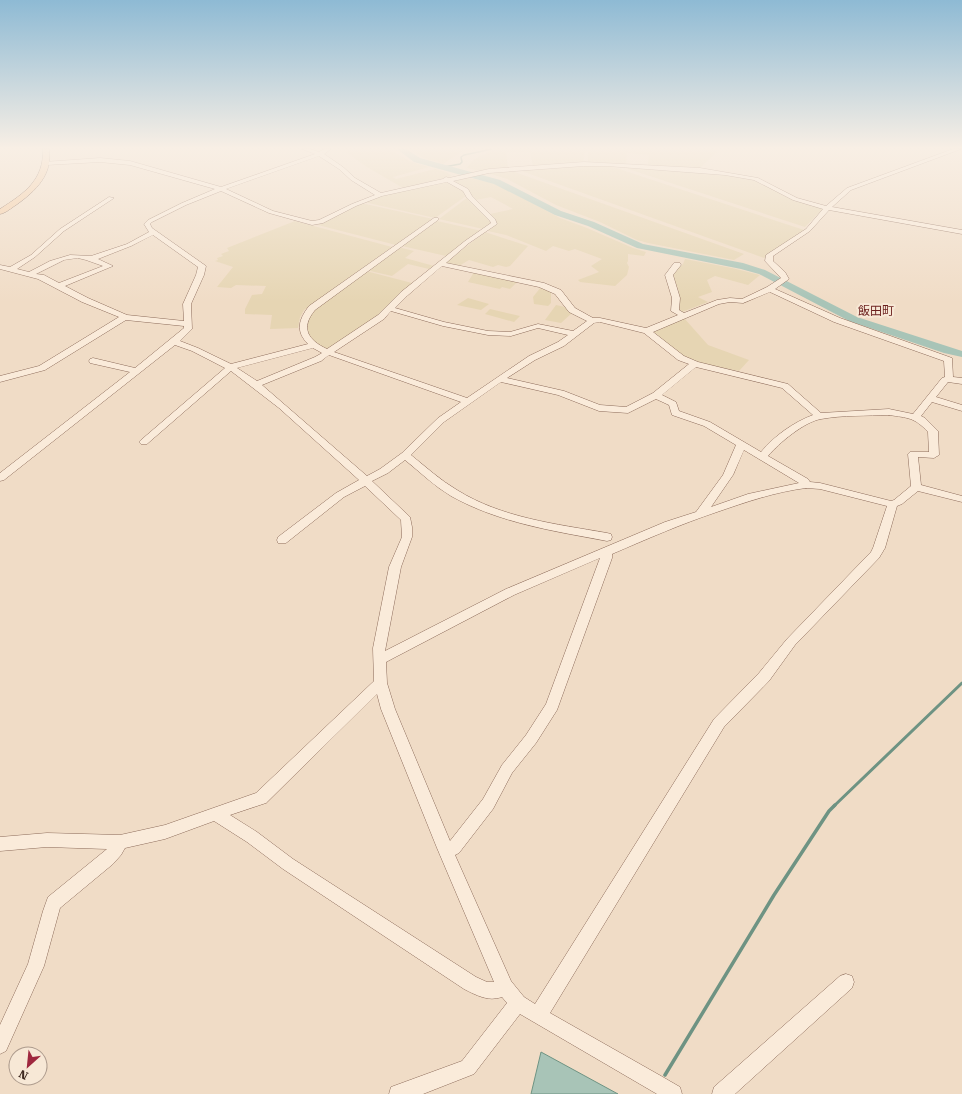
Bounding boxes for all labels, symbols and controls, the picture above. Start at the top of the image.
district label: 飯田町 [858,304,894,318]
north arrow [8,1046,48,1086]
text: N [16,1067,30,1082]

